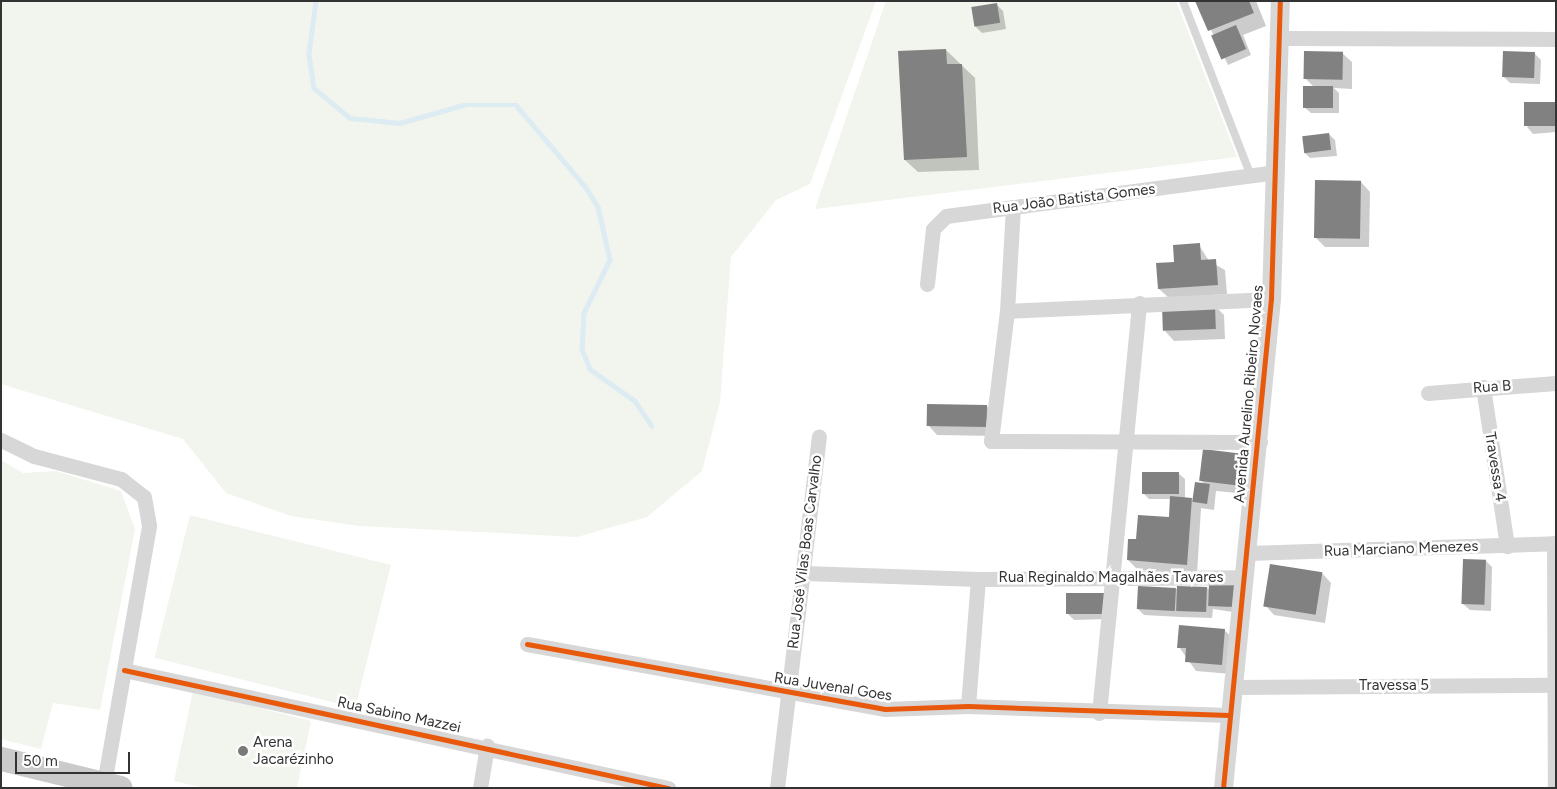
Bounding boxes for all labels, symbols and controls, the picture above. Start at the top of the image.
street label: Rua João Batista Gomes [992,180,1156,218]
street label: Avenida Aurelino Ribeiro Novaes [1231,284,1267,504]
street label: Rua B [1472,377,1512,397]
street label: Travessa 4 [1481,431,1509,503]
street label: Rua José Vilas Boas Carvalho [784,454,826,650]
street label: Rua Marciano Menezes [1323,537,1479,561]
street label: Rua Reginaldo Magalhães Tavares [999,569,1223,587]
street label: Rua Juvenal Goes [773,669,893,705]
street label: Travessa 5 [1359,677,1429,695]
street label: Rua Sabino Mazzei [336,693,462,737]
place label: Arena Jacarézinho [253,733,334,768]
scale bar [18,742,132,774]
marker: Arena Jacarézinho [237,745,249,757]
text: 50 m [23,752,58,770]

